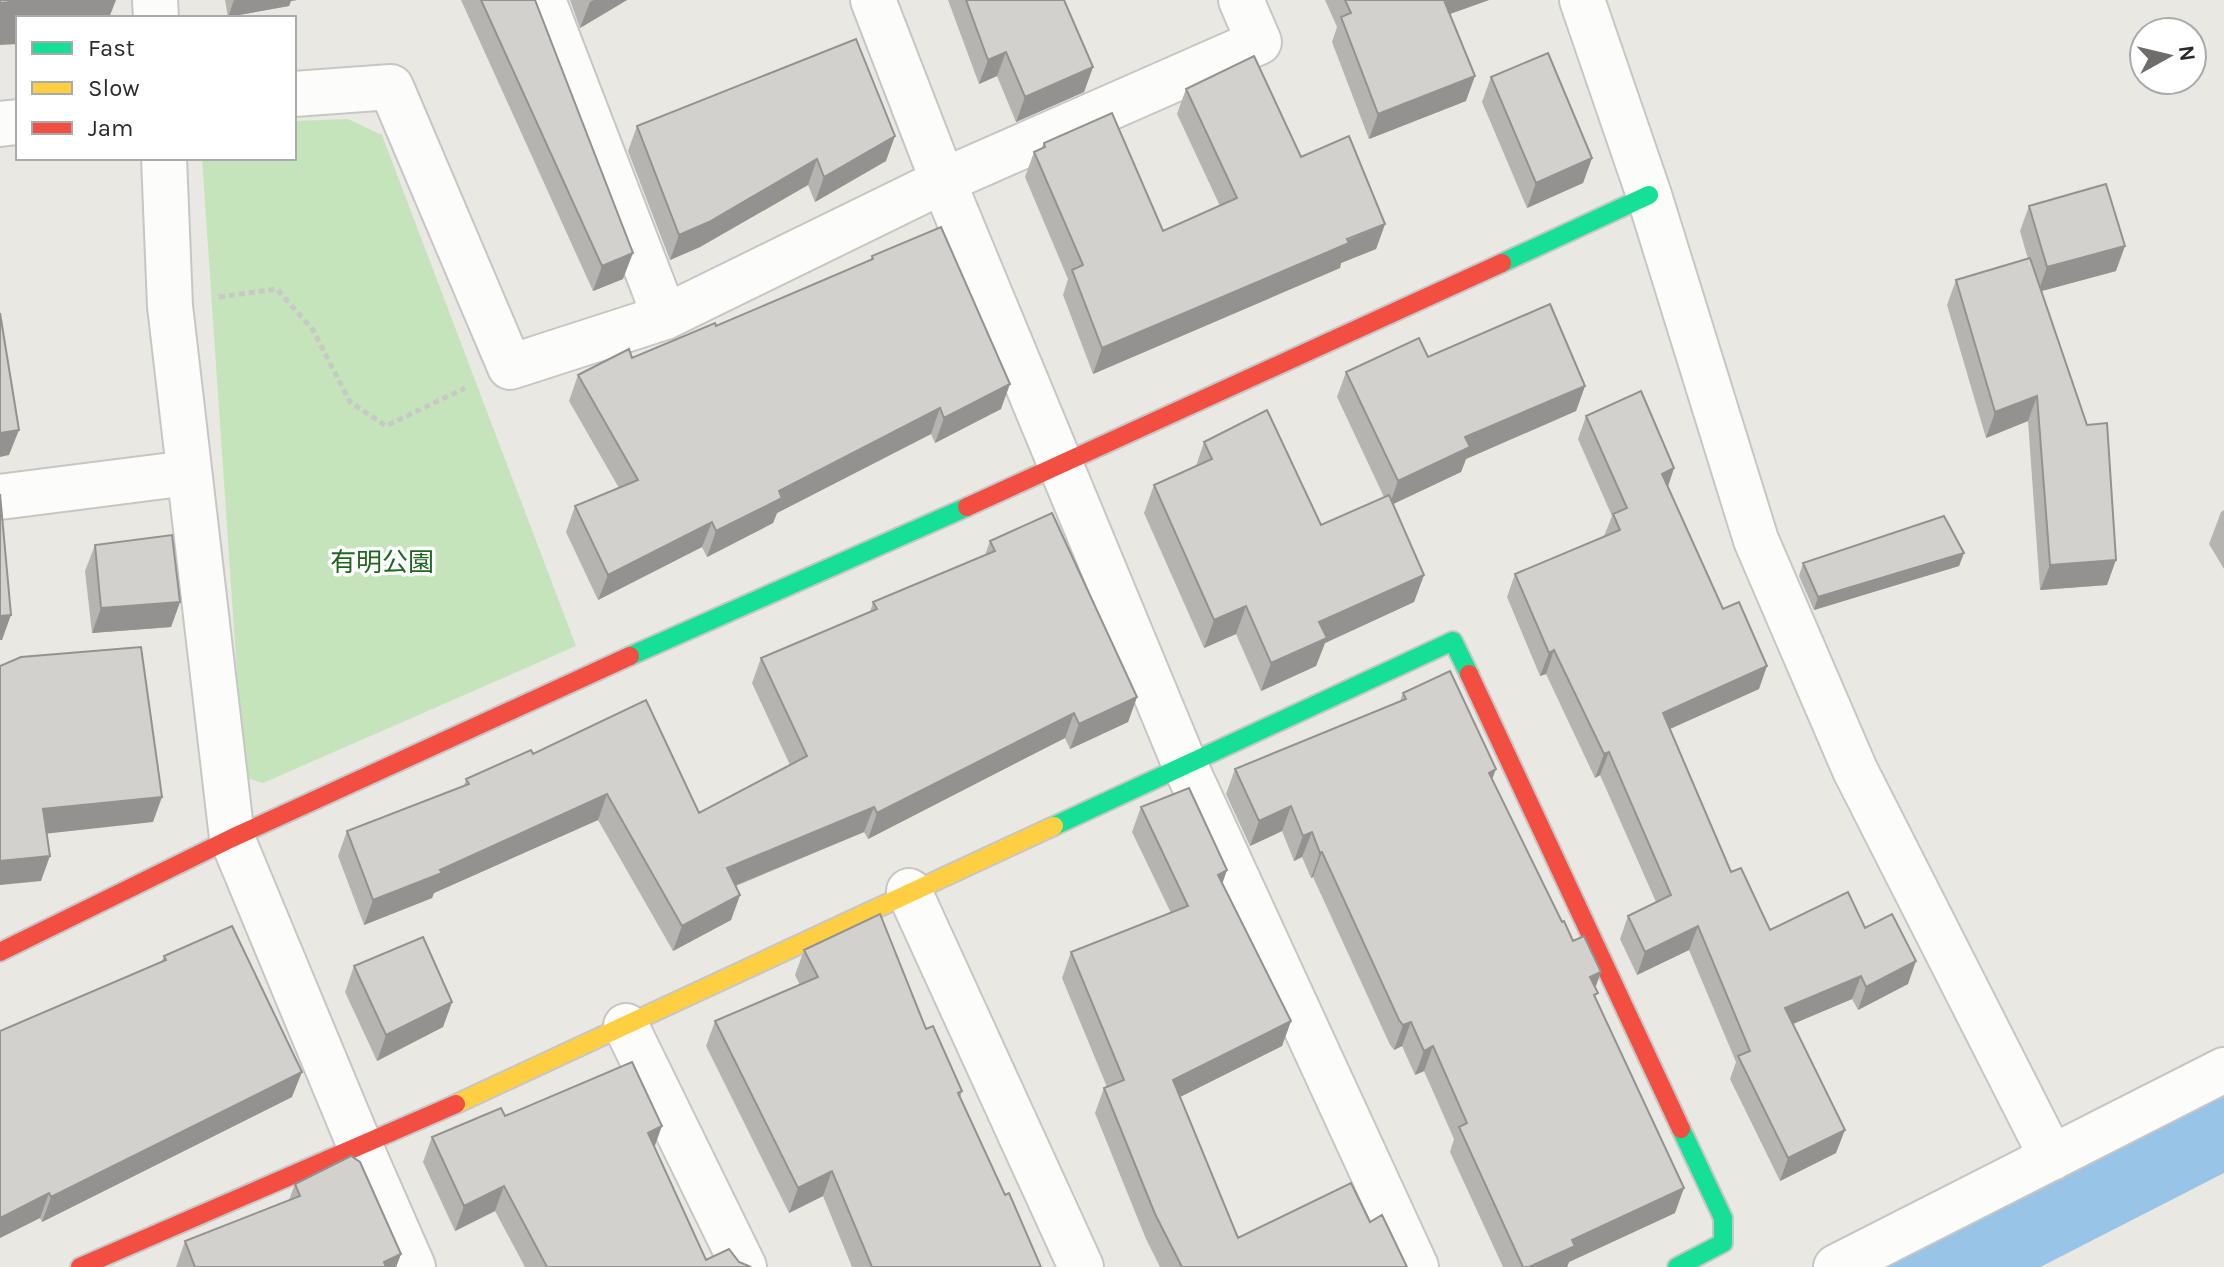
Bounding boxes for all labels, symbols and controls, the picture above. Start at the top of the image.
legend [16,16,296,160]
north arrow [2128,16,2208,96]
text: Fast [88,34,135,62]
text: N [2173,44,2201,63]
text: Slow [88,74,140,102]
text: Jam [88,114,133,142]
park label: 有明公園 [330,547,434,578]

